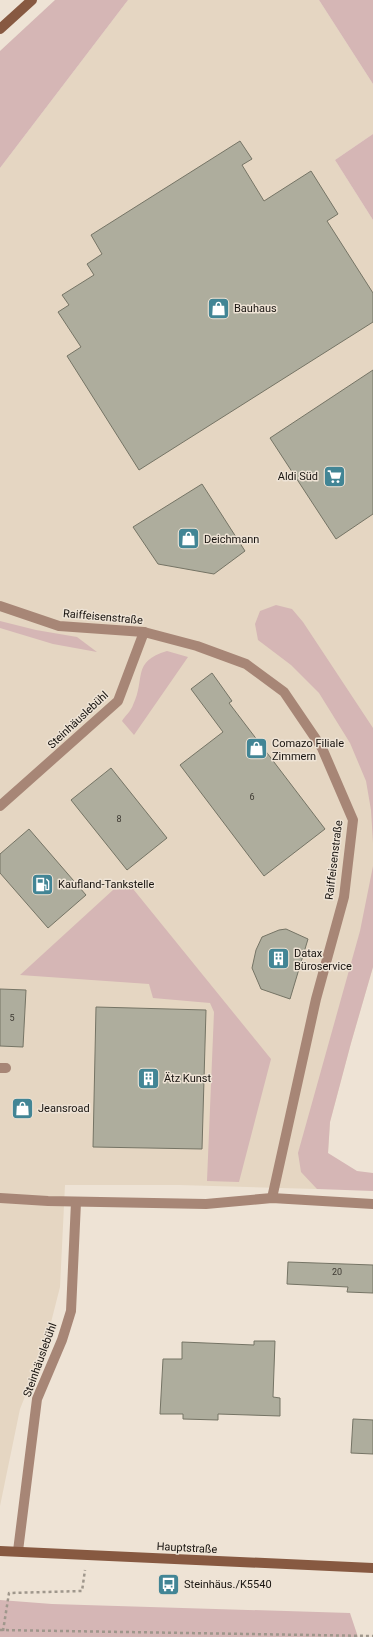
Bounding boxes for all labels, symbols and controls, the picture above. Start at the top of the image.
shop icon: Bauhaus [205,295,231,321]
place label: Bauhaus [234,302,277,315]
supermarket icon: Aldi Süd [321,463,347,489]
place label: Aldi Süd [278,470,318,483]
shop icon: Deichmann [176,526,202,552]
place label: Deichmann [204,533,259,546]
street label: Raiffeisenstraße [62,607,144,627]
street label: Steinhäuslebühl [45,689,111,751]
shop icon: Comazo Filiale Zimmern [243,736,269,762]
place label: Comazo Filiale Zimmern [272,737,344,763]
house number: 6 [249,792,255,802]
house number: 8 [116,814,122,824]
street label: Raiffeisenstraße [323,819,345,901]
fuel station icon: Kaufland-Tankstelle [30,871,56,897]
place label: Kaufland-Tankstelle [58,878,155,891]
building icon: Datax Büroservice [265,946,291,972]
place label: Datax Büroservice [294,947,352,973]
house number: 5 [9,1013,15,1023]
building icon: Ätz Kunst [136,1065,162,1091]
place label: Ätz Kunst [164,1072,211,1085]
shop icon: Jeansroad [10,1095,36,1121]
place label: Jeansroad [38,1102,90,1115]
house number: 20 [332,1267,342,1277]
street label: Steinhäuslebühl [21,1321,59,1399]
street label: Hauptstraße [156,1540,218,1556]
bus stop icon: Steinhäus./K5540 [156,1571,182,1597]
place label: Steinhäus./K5540 [184,1578,272,1591]

